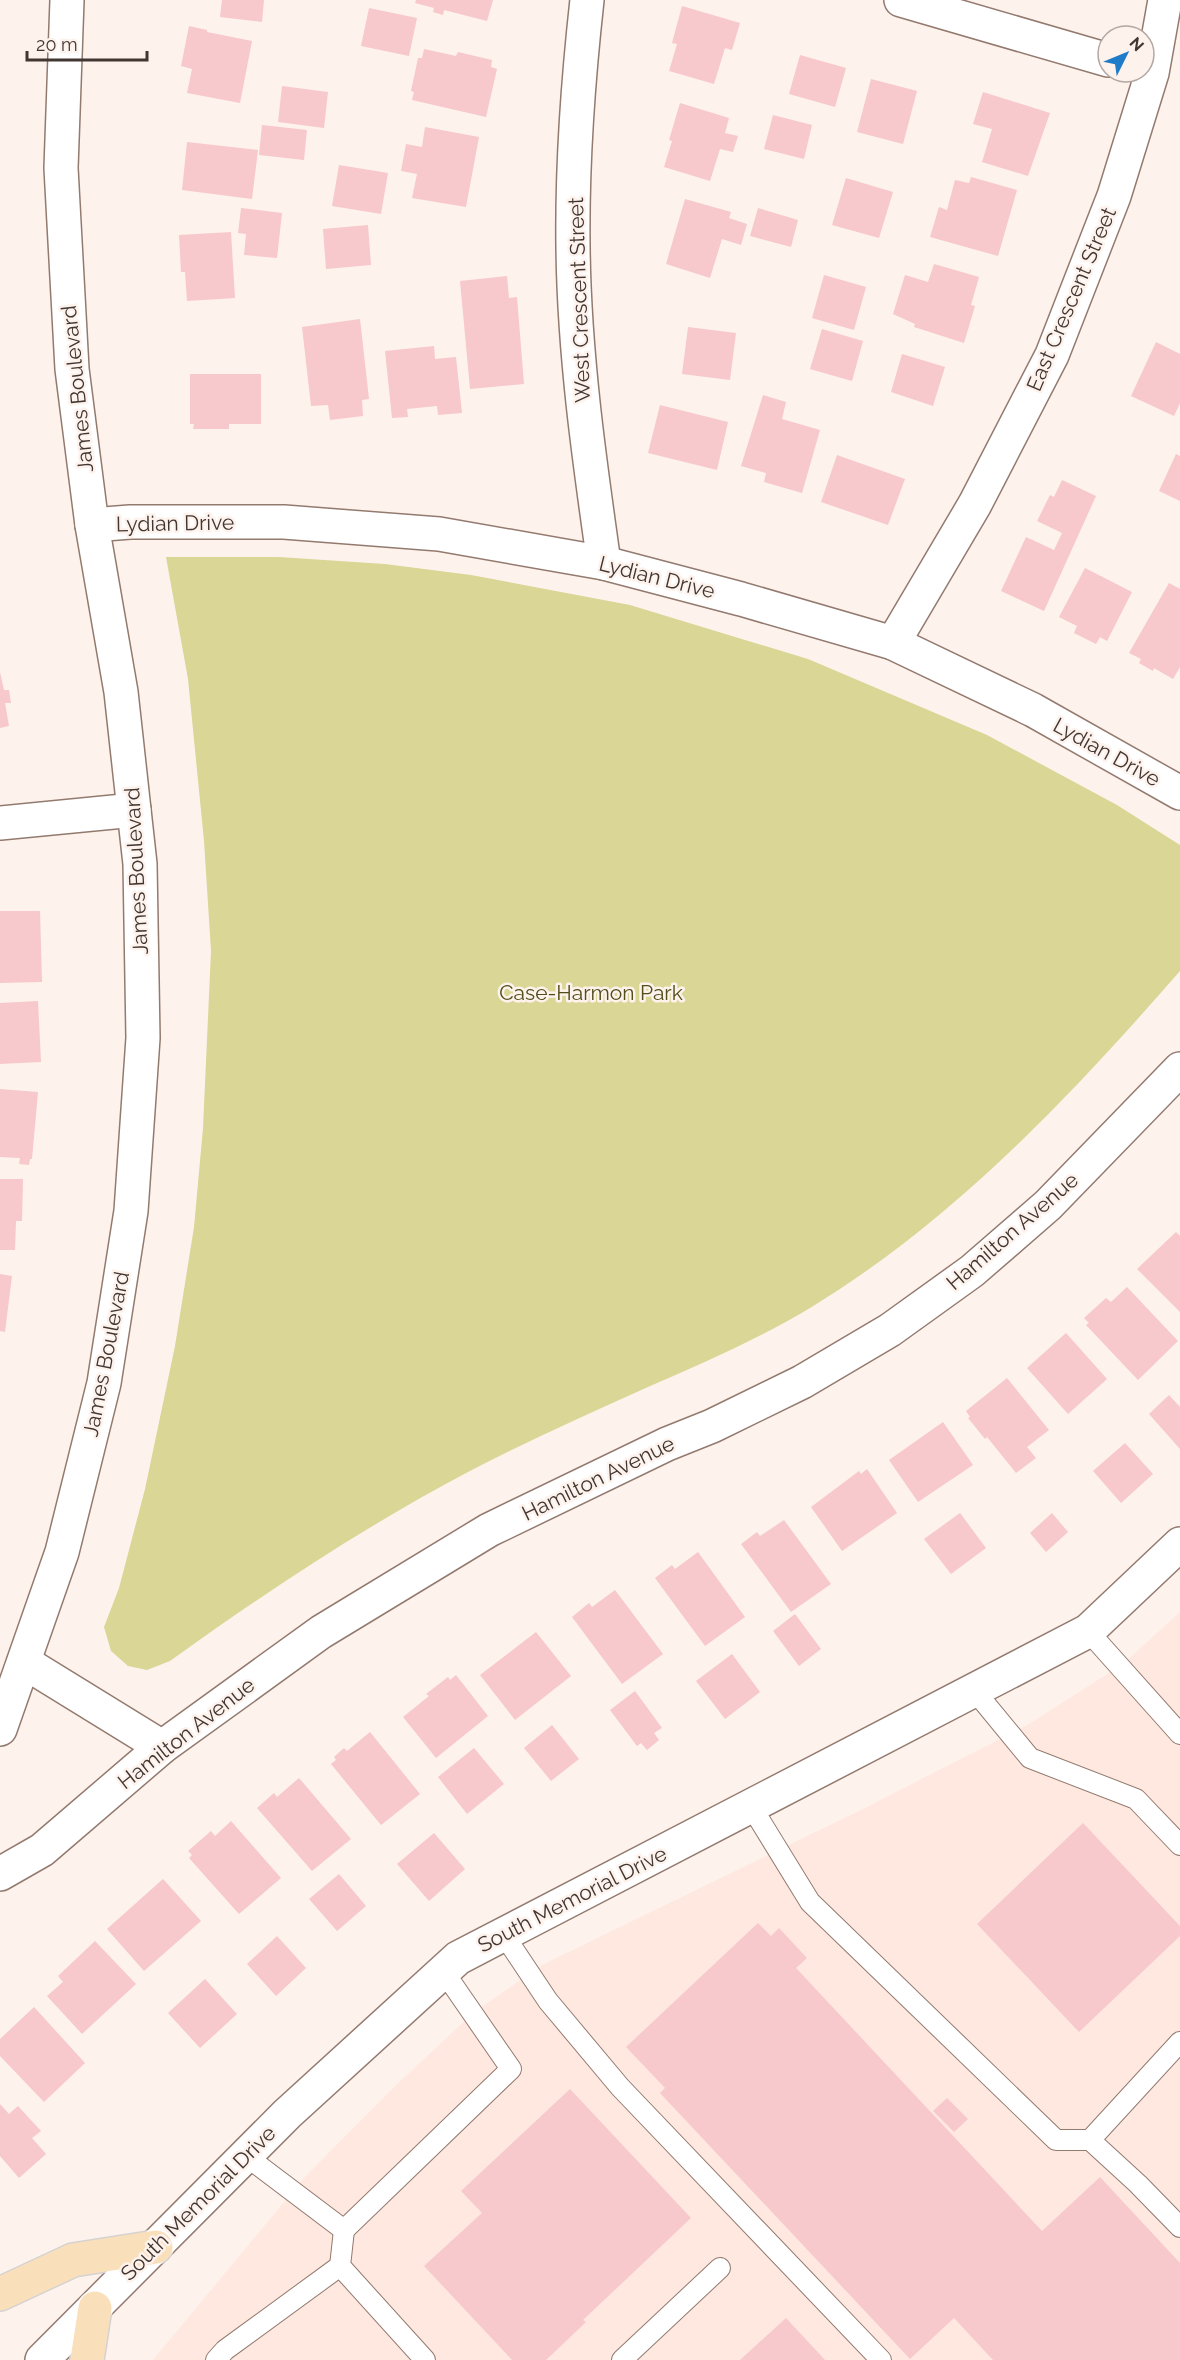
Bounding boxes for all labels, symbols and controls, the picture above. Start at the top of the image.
scale bar [27,24,147,62]
north arrow [1096,24,1156,84]
text: N [1125,33,1148,55]
text: 20 m [36,34,78,55]
street label: West Crescent Street [563,197,595,403]
street label: East Crescent Street [1021,203,1121,395]
street label: James Boulevard [56,304,98,474]
street label: Lydian Drive [116,509,234,537]
street label: Lydian Drive [597,551,717,603]
street label: Lydian Drive [1049,712,1165,792]
street label: James Boulevard [119,787,153,955]
park label: Case-Harmon Park [499,980,683,1005]
street label: Hamilton Avenue [941,1167,1083,1295]
street label: James Boulevard [78,1269,134,1439]
street label: Hamilton Avenue [518,1430,678,1526]
street label: Hamilton Avenue [113,1672,259,1794]
street label: South Memorial Drive [473,1841,671,1957]
street label: South Memorial Drive [115,2120,281,2286]

